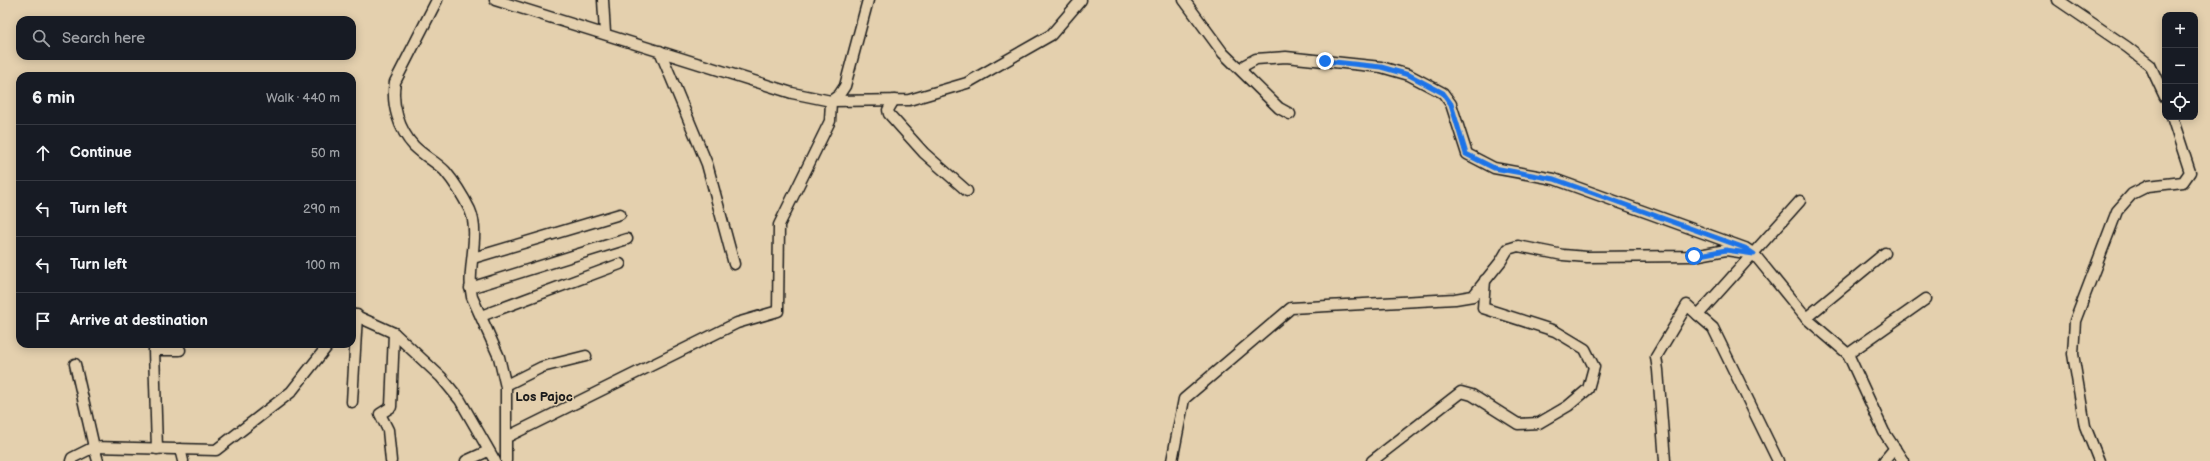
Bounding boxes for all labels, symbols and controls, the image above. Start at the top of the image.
map controls [2162,12,2198,120]
button: + [2162,12,2198,48]
search box [16,16,356,60]
icon: search [30,27,52,49]
text: Search here [62,29,145,48]
button: − [2162,48,2198,84]
route end [1316,52,1334,70]
button: locate [2162,84,2198,120]
text: 6 min [32,88,75,108]
text: Walk · 440 m [266,90,340,106]
icon: ahead [32,142,54,164]
text: Continue [70,143,132,162]
text: 50 m [311,145,340,161]
icon: left [32,198,54,220]
text: Turn left [70,199,127,218]
text: 290 m [303,201,340,217]
route start [1685,247,1703,265]
icon: left [32,254,54,276]
text: Turn left [70,255,127,274]
text: 100 m [305,257,340,273]
icon: arrive [32,310,54,332]
text: Arrive at destination [70,311,208,330]
district label: Los Pajoc [515,389,573,405]

